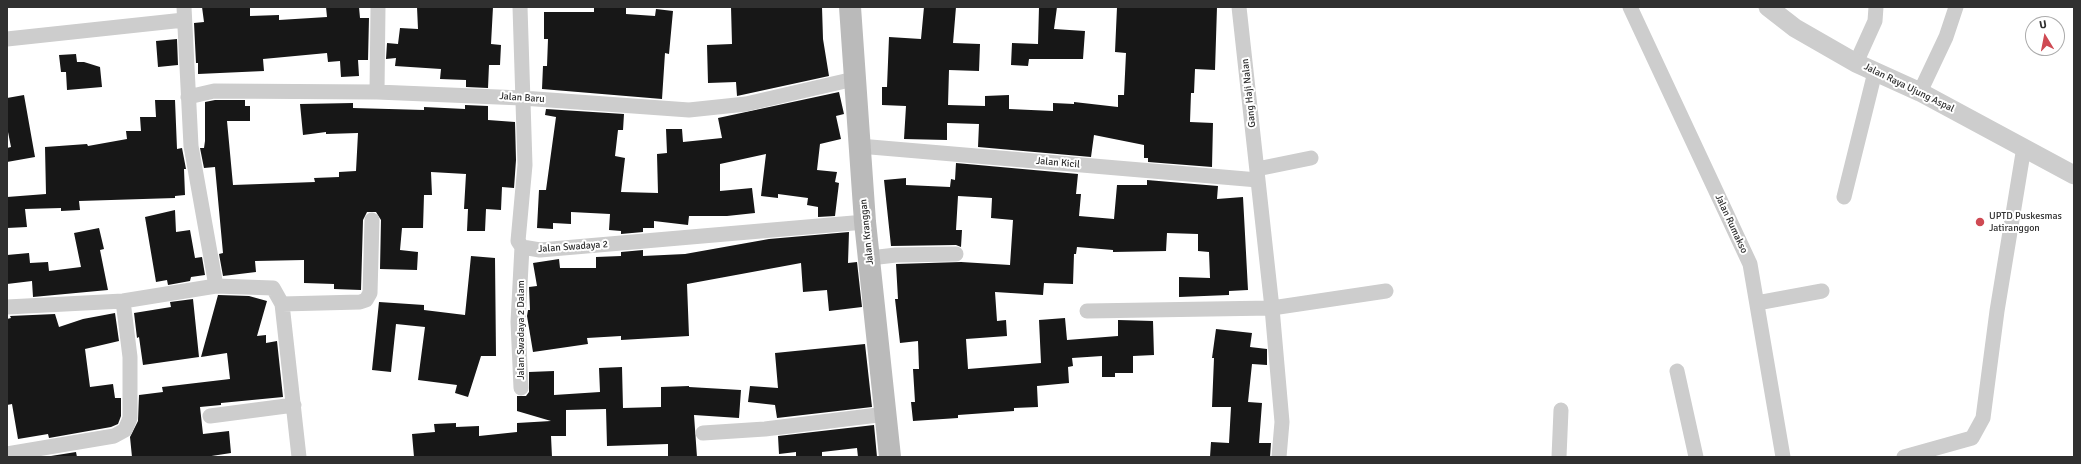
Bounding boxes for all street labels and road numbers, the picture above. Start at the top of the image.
street label: Gang Haji Nalan [1239,58,1259,128]
street label: Jalan Raya Ujung Aspal [1862,61,1956,115]
street label: Jalan Baru [499,90,545,106]
street label: Jalan Kicil [1036,155,1080,171]
street label: Jalan Rumakso [1712,193,1750,255]
street label: Jalan Kranggan [858,198,876,266]
street label: Jalan Swadaya 2 [538,239,608,255]
street label: Jalan Swadaya 2 Dalam [515,280,527,380]

